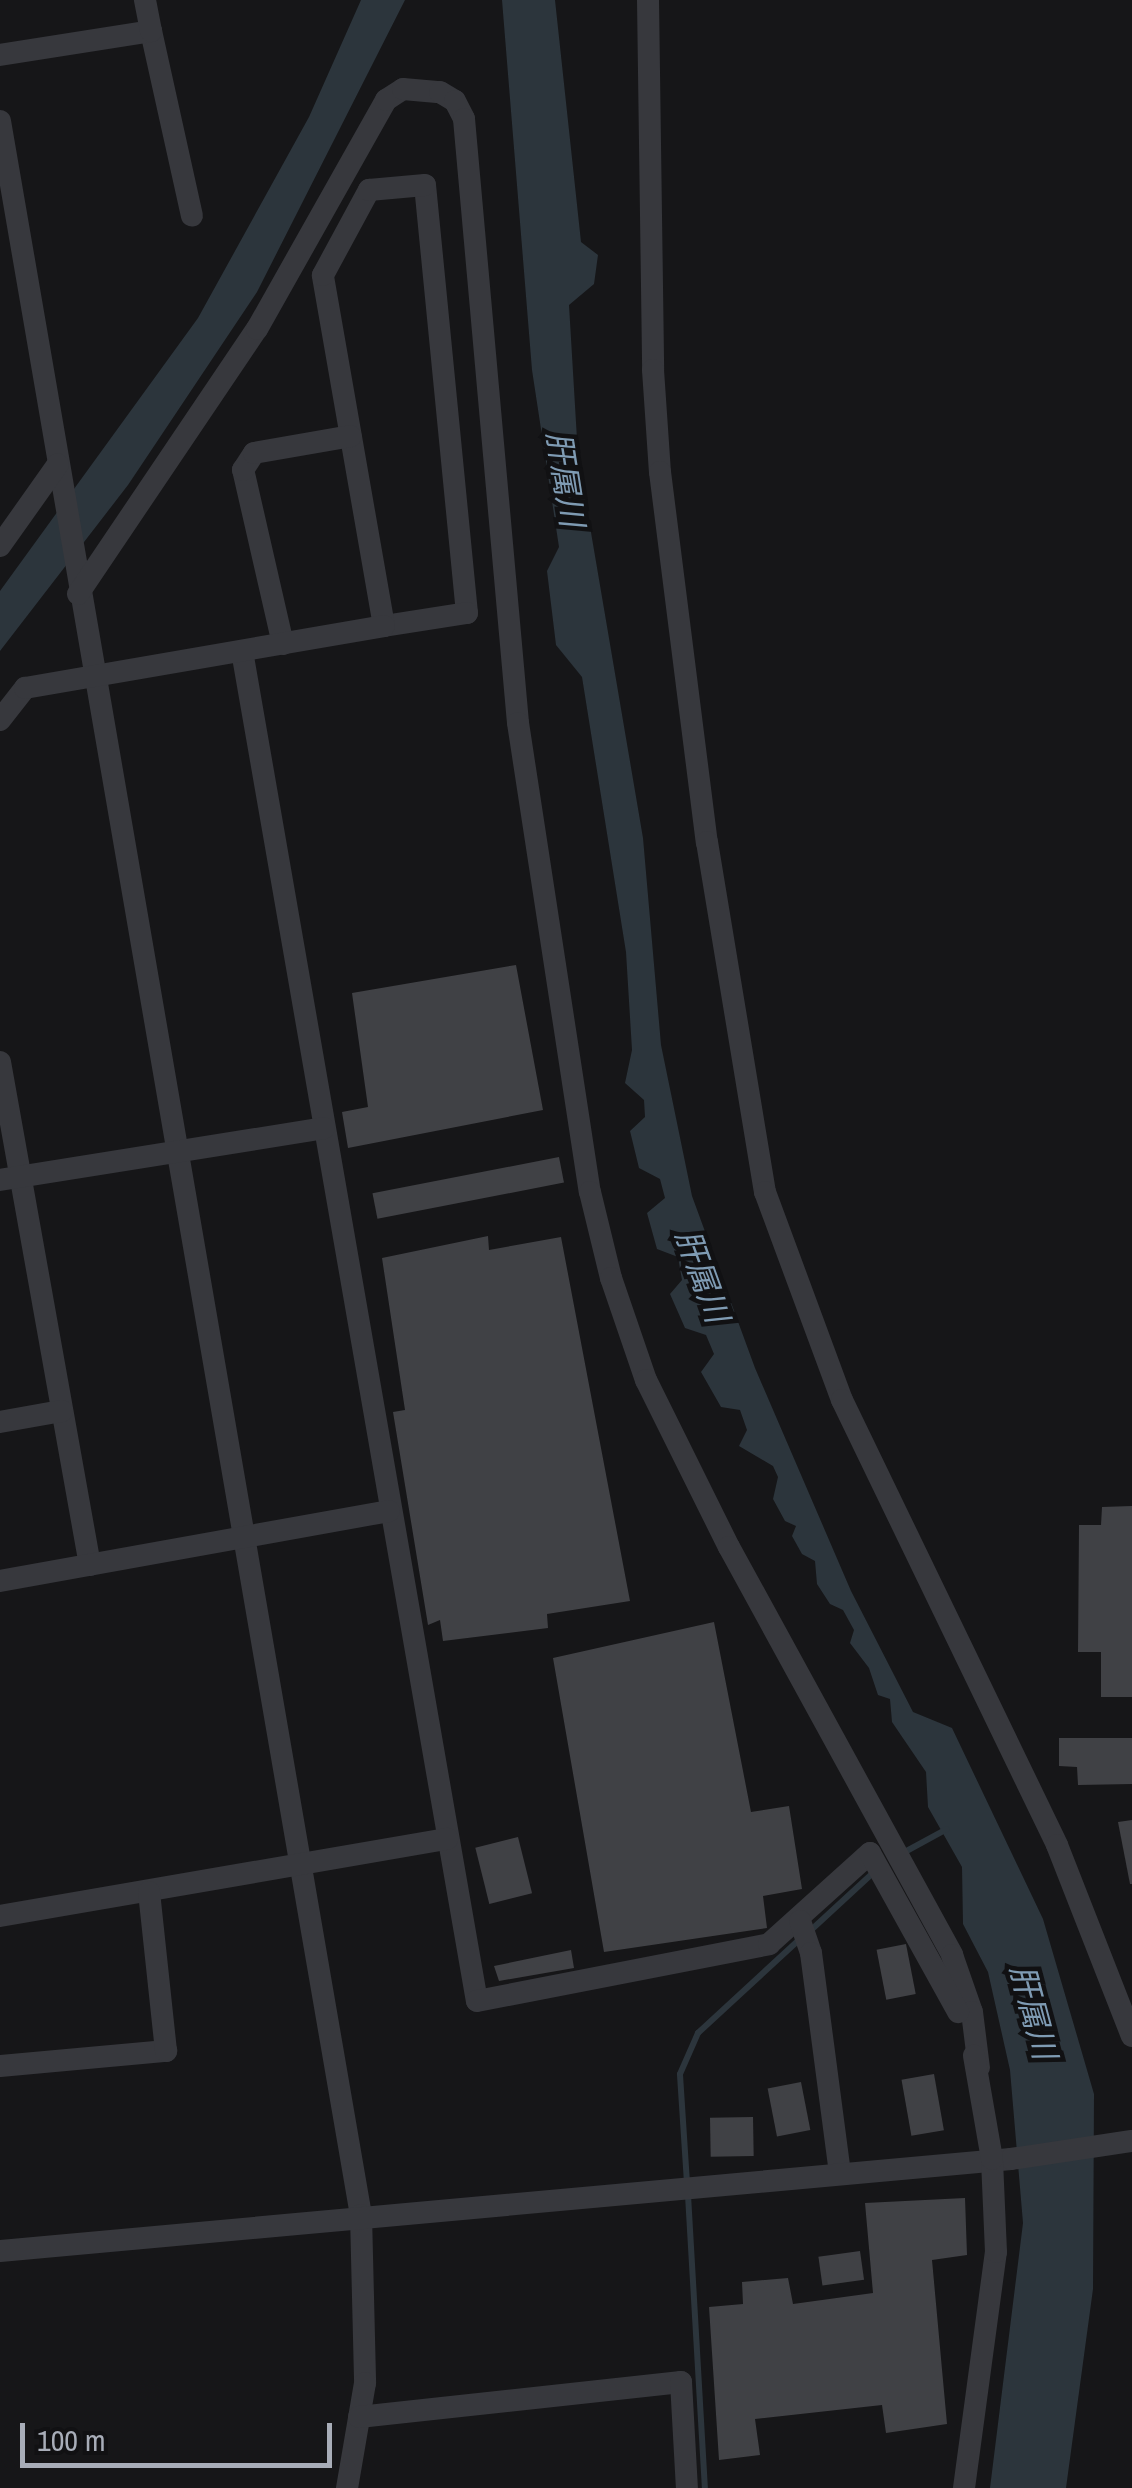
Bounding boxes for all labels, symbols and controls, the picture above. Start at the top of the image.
water label: 肝属川 [539,429,591,529]
water label: 肝属川 [668,1224,736,1328]
water label: 肝属川 [1002,1961,1064,2063]
scale bar [25,2403,338,2465]
text: 100 m [37,2420,105,2460]

